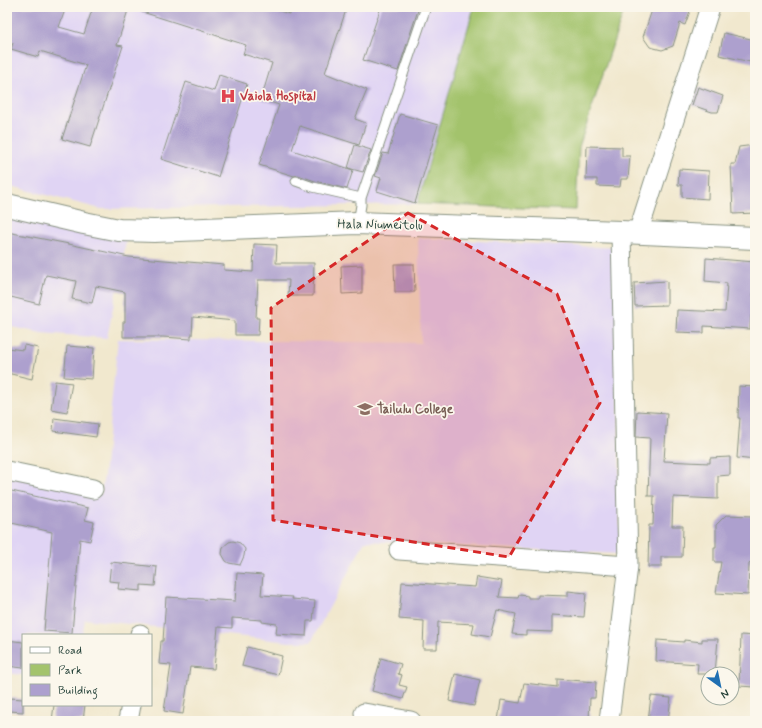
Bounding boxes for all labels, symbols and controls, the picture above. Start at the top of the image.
hospital icon: Vaiola Hospital [219,87,237,105]
place label: Vaiola Hospital [240,88,316,105]
street label: Hala Niumeitolu [337,216,423,234]
school or university icon: Tailulu College [356,400,374,418]
place label: Tailulu College [377,401,454,419]
legend [22,634,152,706]
text: Road [58,643,82,659]
text: Park [58,663,82,679]
north arrow [700,666,740,706]
text: Building [58,683,98,700]
text: N [718,686,732,701]

